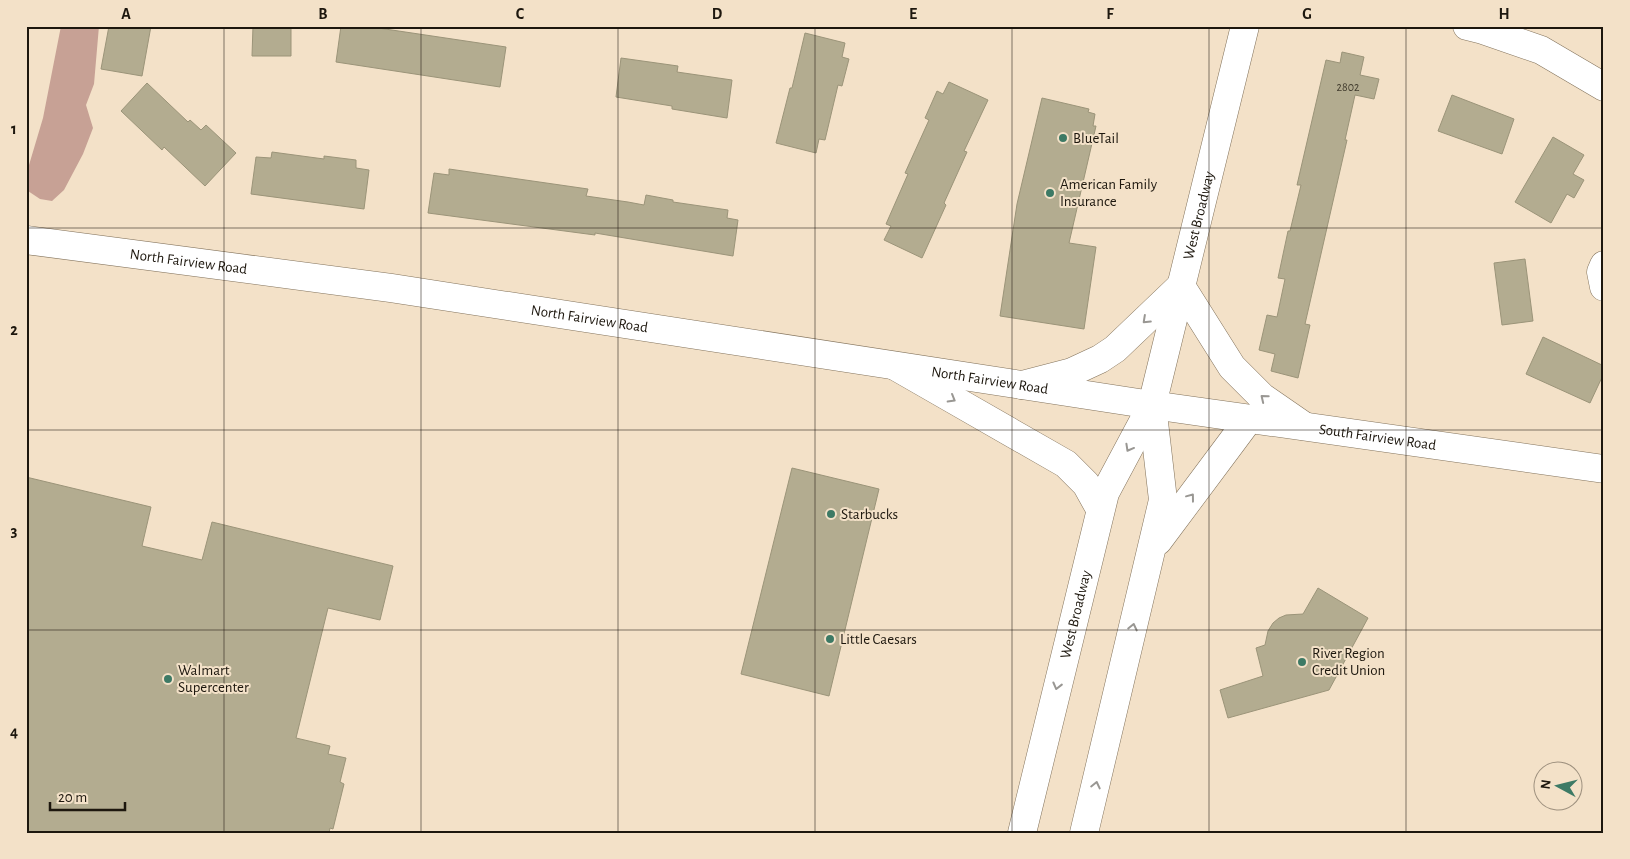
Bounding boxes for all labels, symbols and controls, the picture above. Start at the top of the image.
text: A [121,6,131,22]
text: B [318,6,328,22]
text: C [516,6,525,22]
text: D [712,6,723,22]
text: E [909,6,917,22]
text: F [1106,6,1114,22]
text: G [1302,6,1312,22]
text: H [1498,6,1510,22]
house number: 2802 [1337,81,1360,93]
text: 1 [11,121,17,137]
place label: BlueTail [1073,131,1119,146]
marker: BlueTail [1057,132,1069,144]
street label: West Broadway [1180,169,1217,261]
place label: American Family Insurance [1060,177,1158,209]
marker: American Family Insurance [1044,187,1056,199]
street label: North Fairview Road [129,246,248,277]
street label: North Fairview Road [530,302,649,335]
one-way arrow [1143,314,1152,323]
text: 2 [10,322,18,338]
street label: North Fairview Road [930,364,1050,396]
one-way arrow [947,392,956,402]
one-way arrow [1261,396,1270,404]
street label: South Fairview Road [1318,421,1437,453]
one-way arrow [1125,443,1135,452]
one-way arrow [1185,493,1194,503]
place label: Starbucks [841,507,898,522]
marker: Starbucks [825,508,837,520]
text: 3 [11,523,18,539]
street label: West Broadway [1057,568,1094,660]
one-way arrow [1127,623,1138,632]
place label: Little Caesars [840,632,917,647]
marker: Little Caesars [824,633,836,645]
place label: River Region Credit Union [1312,646,1385,678]
marker: River Region Credit Union [1296,656,1308,668]
place label: Walmart Supercenter [178,663,249,695]
marker: Walmart Supercenter [162,673,174,685]
one-way arrow [1052,682,1063,691]
text: 4 [10,724,18,740]
north arrow [1532,762,1582,812]
scale bar [50,779,125,811]
text: N [1539,779,1554,790]
one-way arrow [1090,781,1101,790]
text: 20 m [58,790,87,805]

